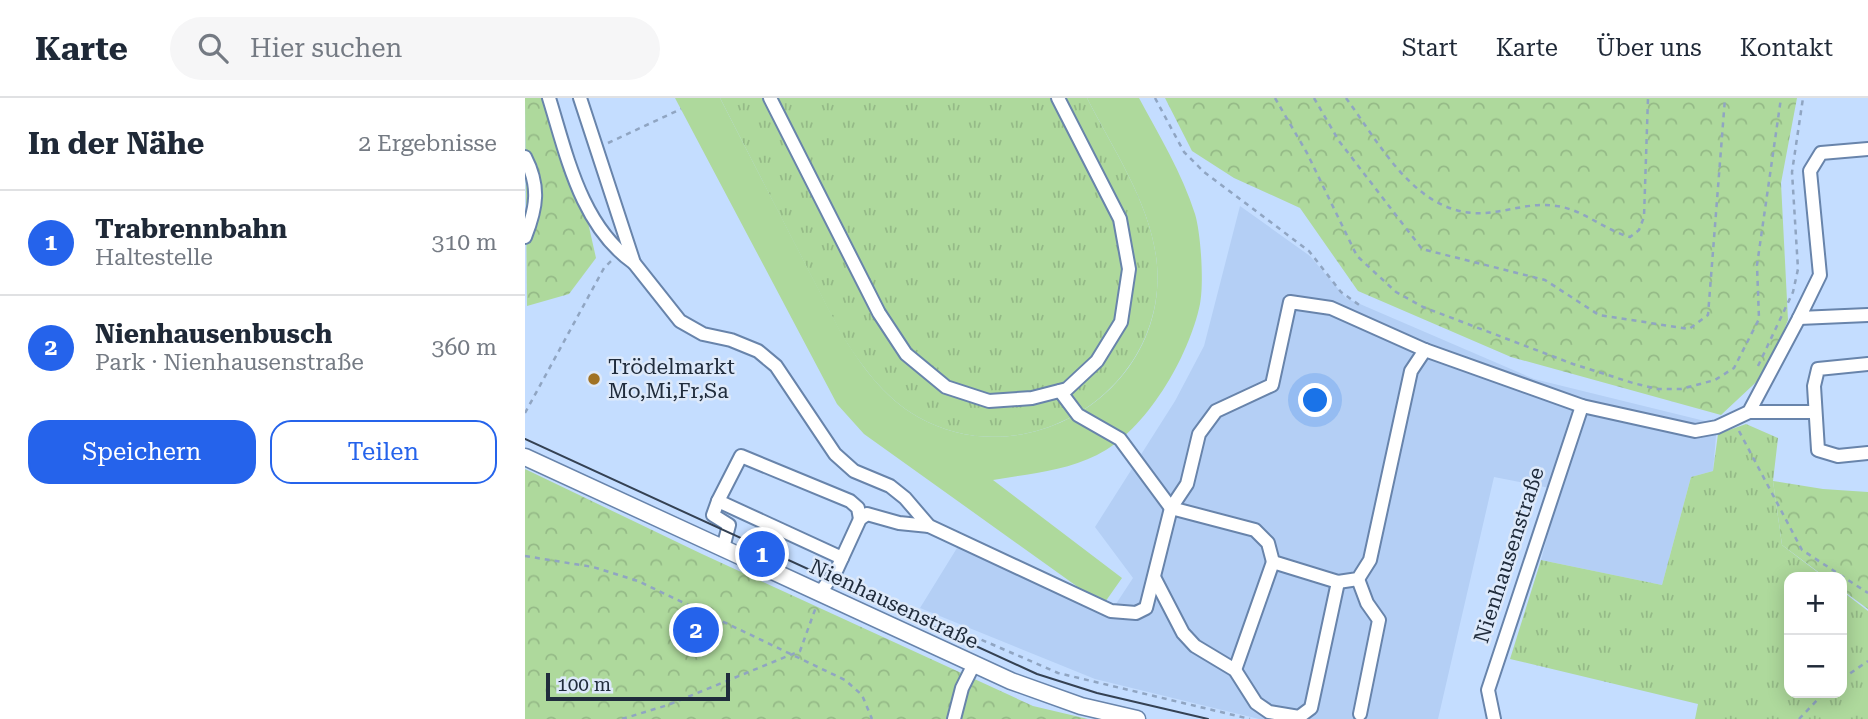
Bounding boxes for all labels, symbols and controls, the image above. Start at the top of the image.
search box [170,17,660,80]
text: Karte [35,29,128,68]
icon: search [194,29,232,67]
text: Hier suchen [250,33,402,63]
text: Start [1402,34,1458,62]
text: Karte [1496,34,1558,62]
text: Über uns [1596,34,1702,62]
text: Kontakt [1740,34,1833,62]
text: In der Nähe [28,126,204,161]
text: 2 Ergebnisse [358,130,497,157]
text: Trabrennbahn [95,214,287,244]
text: 1 [45,229,57,256]
text: 310 m [432,229,497,256]
text: Haltestelle [95,244,213,271]
text: Nienhausenbusch [95,319,332,349]
text: 2 [45,334,57,361]
text: 360 m [432,334,497,361]
text: Park · Nienhausenstraße [95,349,364,376]
place label: Trödelmarkt Mo,Mi,Fr,Sa [608,355,735,403]
marker: Trödelmarkt Mo,Mi,Fr,Sa [586,371,602,387]
your location [1298,383,1332,417]
button: Speichern [28,420,256,484]
button: Teilen [270,420,497,484]
street label: Nienhausenstraße [1469,464,1549,646]
pin: 1 [739,528,785,580]
street label: Nienhausenstraße [806,554,982,654]
map controls [1784,572,1847,698]
button: + [1784,572,1847,635]
pin: 2 [673,604,719,656]
button: − [1784,635,1847,698]
scale bar [546,670,730,702]
text: 100 m [557,673,611,696]

